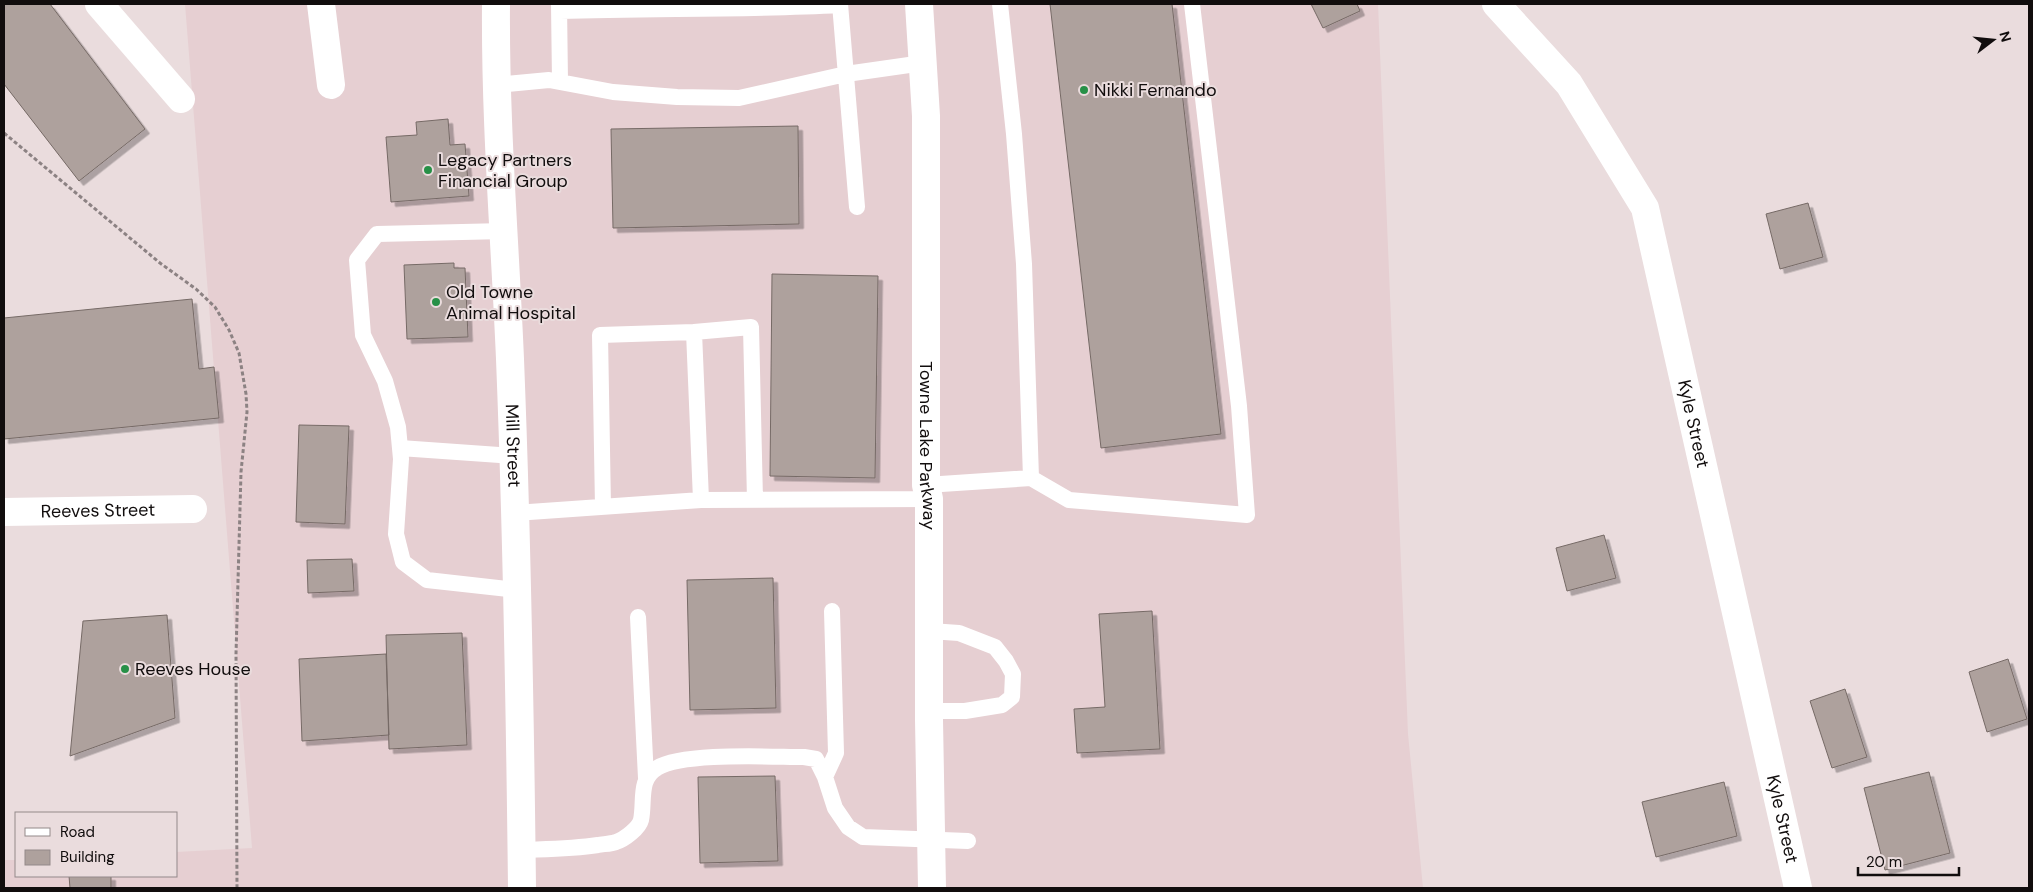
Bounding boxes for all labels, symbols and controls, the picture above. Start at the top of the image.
north arrow [1968,15,2018,65]
text: N [1995,29,2016,44]
place label: Nikki Fernando [1094,78,1217,102]
marker: Nikki Fernando [1078,84,1090,96]
place label: Legacy Partners Financial Group [438,148,572,193]
marker: Legacy Partners Financial Group [422,164,434,176]
place label: Old Towne Animal Hospital [446,280,576,325]
marker: Old Towne Animal Hospital [430,296,442,308]
street label: Towne Lake Parkway [914,361,941,530]
street label: Kyle Street [1672,377,1715,470]
street label: Mill Street [500,404,526,488]
street label: Reeves Street [41,498,155,523]
place label: Reeves House [135,657,251,681]
marker: Reeves House [119,663,131,675]
street label: Kyle Street [1761,773,1804,865]
legend [15,812,178,877]
text: Road [60,822,95,842]
scale bar [1858,844,1959,876]
text: Building [60,847,115,867]
text: 20 m [1866,852,1902,872]

